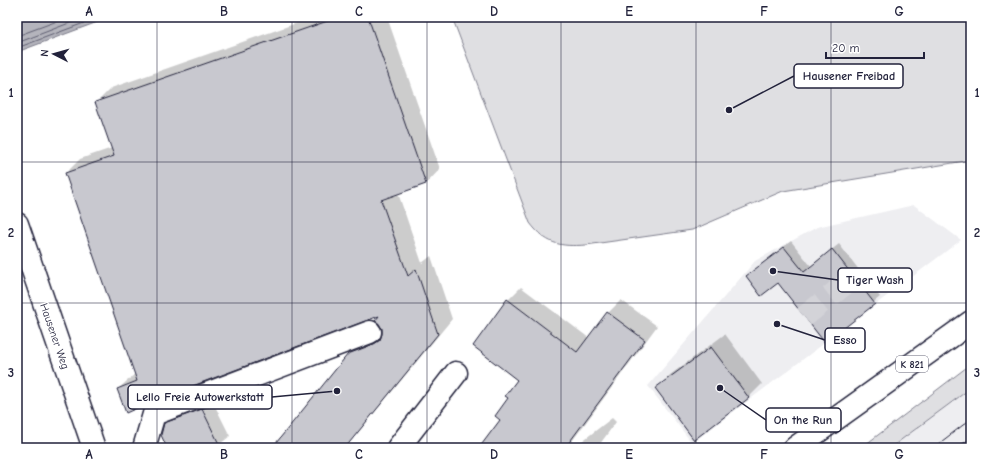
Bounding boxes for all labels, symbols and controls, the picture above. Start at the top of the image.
text: A [85,4,93,19]
text: B [220,4,228,19]
text: C [355,4,363,19]
text: D [490,4,498,19]
text: E [625,4,633,19]
text: F [760,4,768,19]
text: G [894,4,904,19]
north arrow [34,34,74,74]
scale bar [826,34,924,60]
text: 20 m [832,41,860,55]
text: N [38,49,51,57]
callout: Hausener Freibad [794,64,903,88]
text: Hausener Freibad [803,69,895,83]
text: 1 [8,85,14,100]
text: 1 [974,85,980,100]
text: 2 [8,225,14,240]
text: 2 [974,225,980,240]
callout: Tiger Wash [838,268,912,292]
text: Tiger Wash [846,273,904,287]
street label: Hausener Weg [37,301,72,371]
callout: Esso [825,328,865,352]
text: Esso [833,333,857,347]
road number: K 821 [896,356,928,372]
text: 3 [8,365,14,380]
text: 3 [974,365,980,380]
callout: Lello Freie Autowerkstatt [128,385,272,409]
text: Lello Freie Autowerkstatt [136,390,265,404]
callout: On the Run [766,408,841,432]
text: On the Run [774,413,832,427]
text: A [85,447,93,462]
text: B [220,447,228,462]
text: C [355,447,363,462]
text: D [490,447,498,462]
text: E [625,447,633,462]
text: F [760,447,768,462]
text: G [894,447,904,462]

